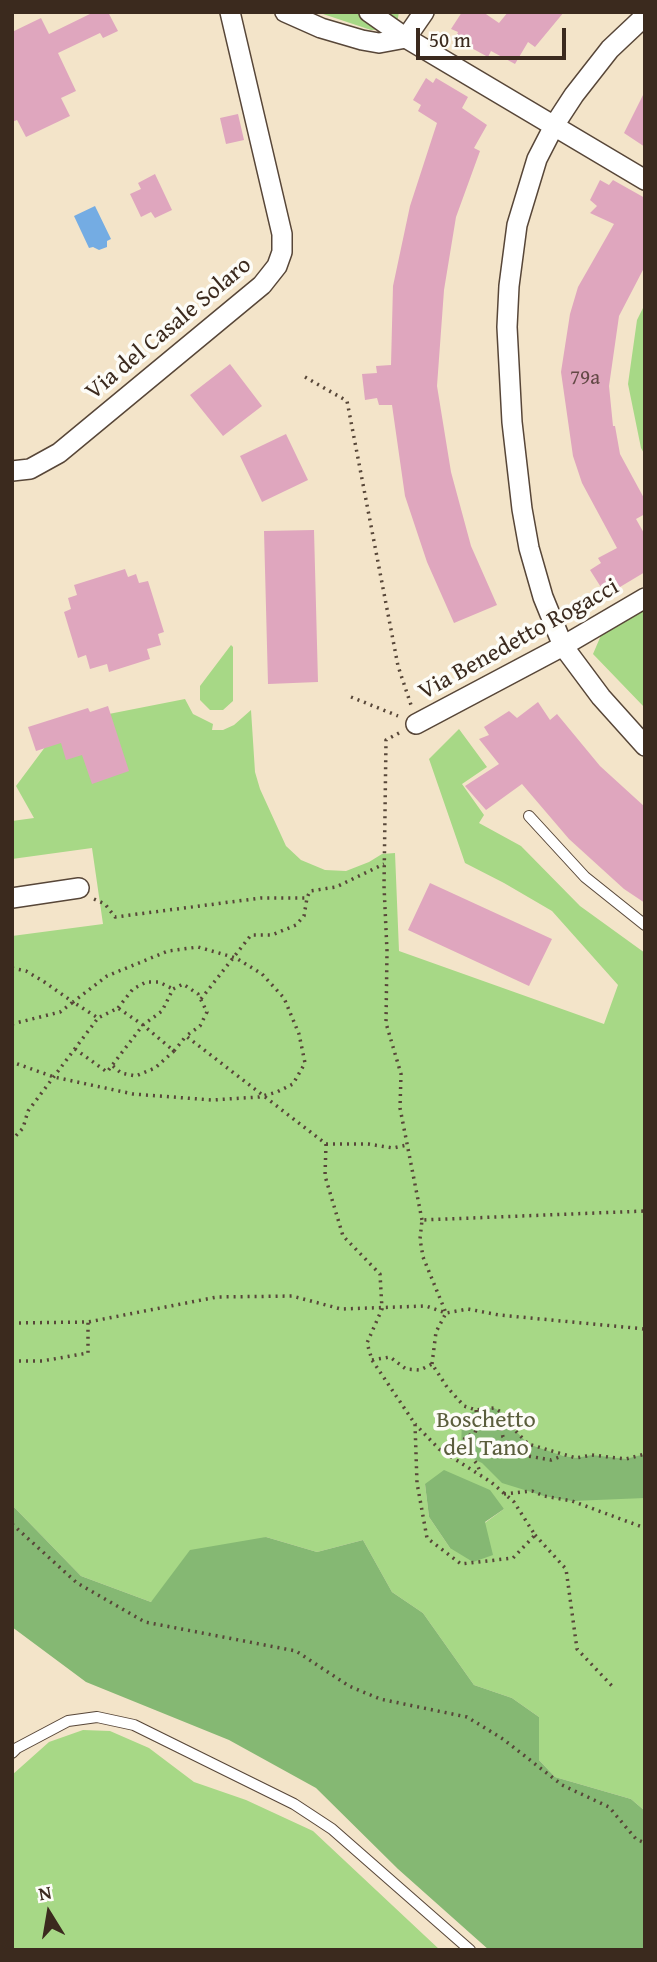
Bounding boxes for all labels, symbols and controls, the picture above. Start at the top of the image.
scale bar [419,14,570,58]
text: 50 m [429,24,471,55]
street label: Via del Casale Solaro [80,251,258,407]
house number: 79a [570,366,600,392]
street label: Via Benedetto Rogacci [414,573,624,707]
park label: Boschetto del Tano [436,1407,536,1463]
text: N [36,1877,54,1907]
north arrow [14,1878,84,1948]

